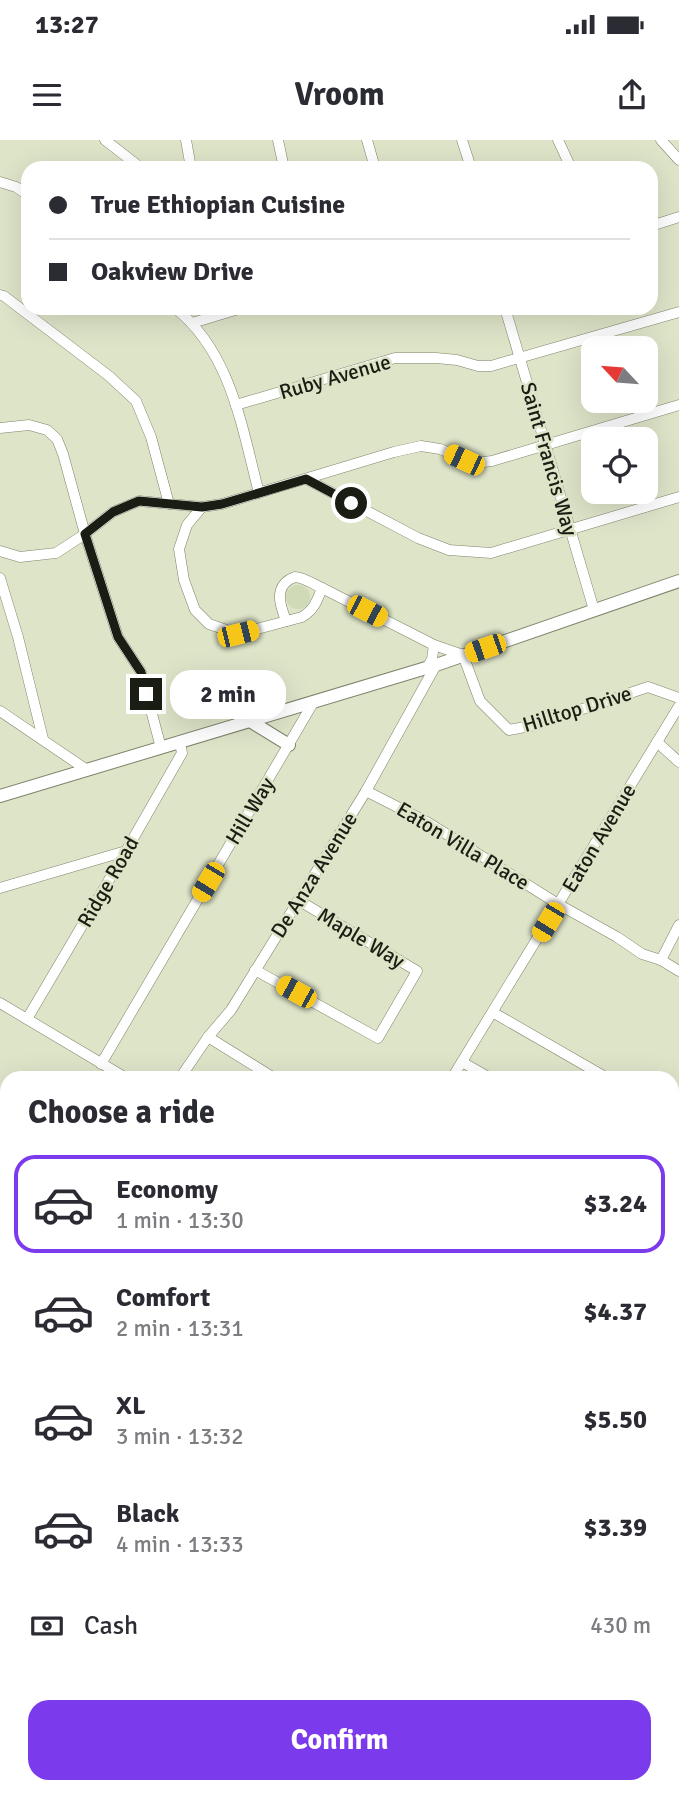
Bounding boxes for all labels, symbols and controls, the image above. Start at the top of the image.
text: 13:27 [35,9,99,41]
text: Vroom [294,75,385,114]
icon: menu [28,76,66,114]
icon: share [613,76,651,114]
text: True Ethiopian Cuisine [91,189,345,221]
text: Oakview Drive [91,256,254,288]
north arrow [581,336,658,413]
map controls [581,336,658,504]
street label: Ruby Avenue [276,349,394,405]
street label: Saint Francis Way [515,379,583,539]
button: locate [581,427,658,504]
car [441,442,488,478]
route start [335,487,367,519]
car [344,592,391,630]
car [216,619,261,649]
car [462,631,509,665]
callout: 2 min [170,670,286,718]
route end [130,678,162,710]
text: 2 min [200,680,256,709]
street label: Hilltop Drive [519,680,635,738]
street label: Hill Way [220,772,280,849]
street label: Eaton Avenue [556,779,642,897]
street label: Eaton Villa Place [392,796,534,896]
street label: De Anza Avenue [265,807,363,943]
street label: Ridge Road [72,832,144,932]
car [189,859,228,905]
car [529,899,568,945]
street label: Maple Way [313,902,409,974]
car [273,973,320,1011]
text: Choose a ride [28,1093,215,1132]
icon: car [32,1173,95,1236]
text: Economy [116,1174,218,1206]
text: $3.24 [583,1188,647,1220]
text: 1 min · 13:30 [116,1206,244,1235]
icon: car [32,1281,95,1344]
text: Comfort [116,1282,210,1314]
text: $4.37 [583,1296,647,1328]
text: 2 min · 13:31 [116,1314,244,1343]
icon: car [32,1389,95,1452]
text: XL [116,1390,146,1422]
text: $5.50 [583,1404,647,1436]
text: 3 min · 13:32 [116,1422,244,1451]
icon: car [32,1497,95,1560]
text: Black [116,1498,179,1530]
text: $3.39 [583,1512,647,1544]
text: 4 min · 13:33 [116,1530,244,1559]
icon: cash [28,1607,66,1645]
text: Cash [84,1610,138,1642]
text: 430 m [590,1611,651,1640]
button: Confirm [28,1700,651,1780]

